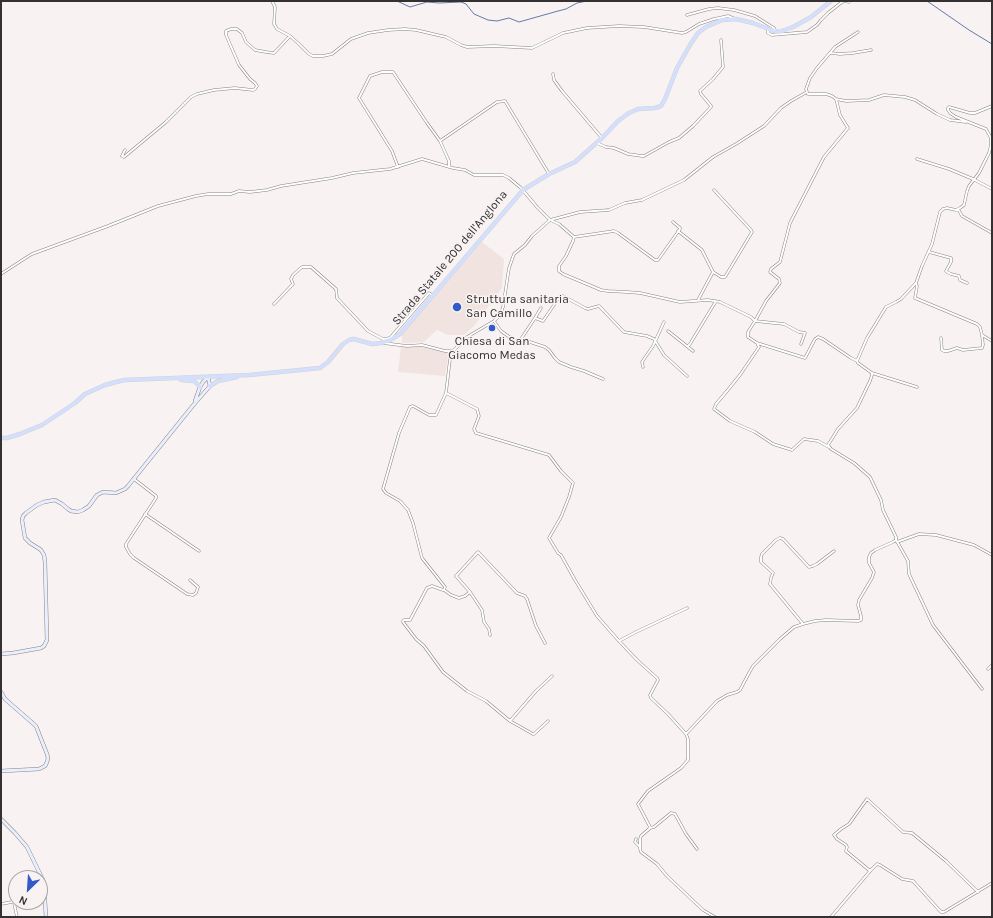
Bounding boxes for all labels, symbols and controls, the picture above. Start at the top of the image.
street label: Strada Statale 200 dell'Anglona [389,188,511,328]
place label: Struttura sanitaria San Camillo [466,293,569,321]
marker: Struttura sanitaria San Camillo [451,301,463,313]
marker: Chiesa di San Giacomo Medas [487,323,497,333]
place label: Chiesa di San Giacomo Medas [448,335,536,363]
north arrow [8,870,48,910]
text: N [17,893,29,908]

